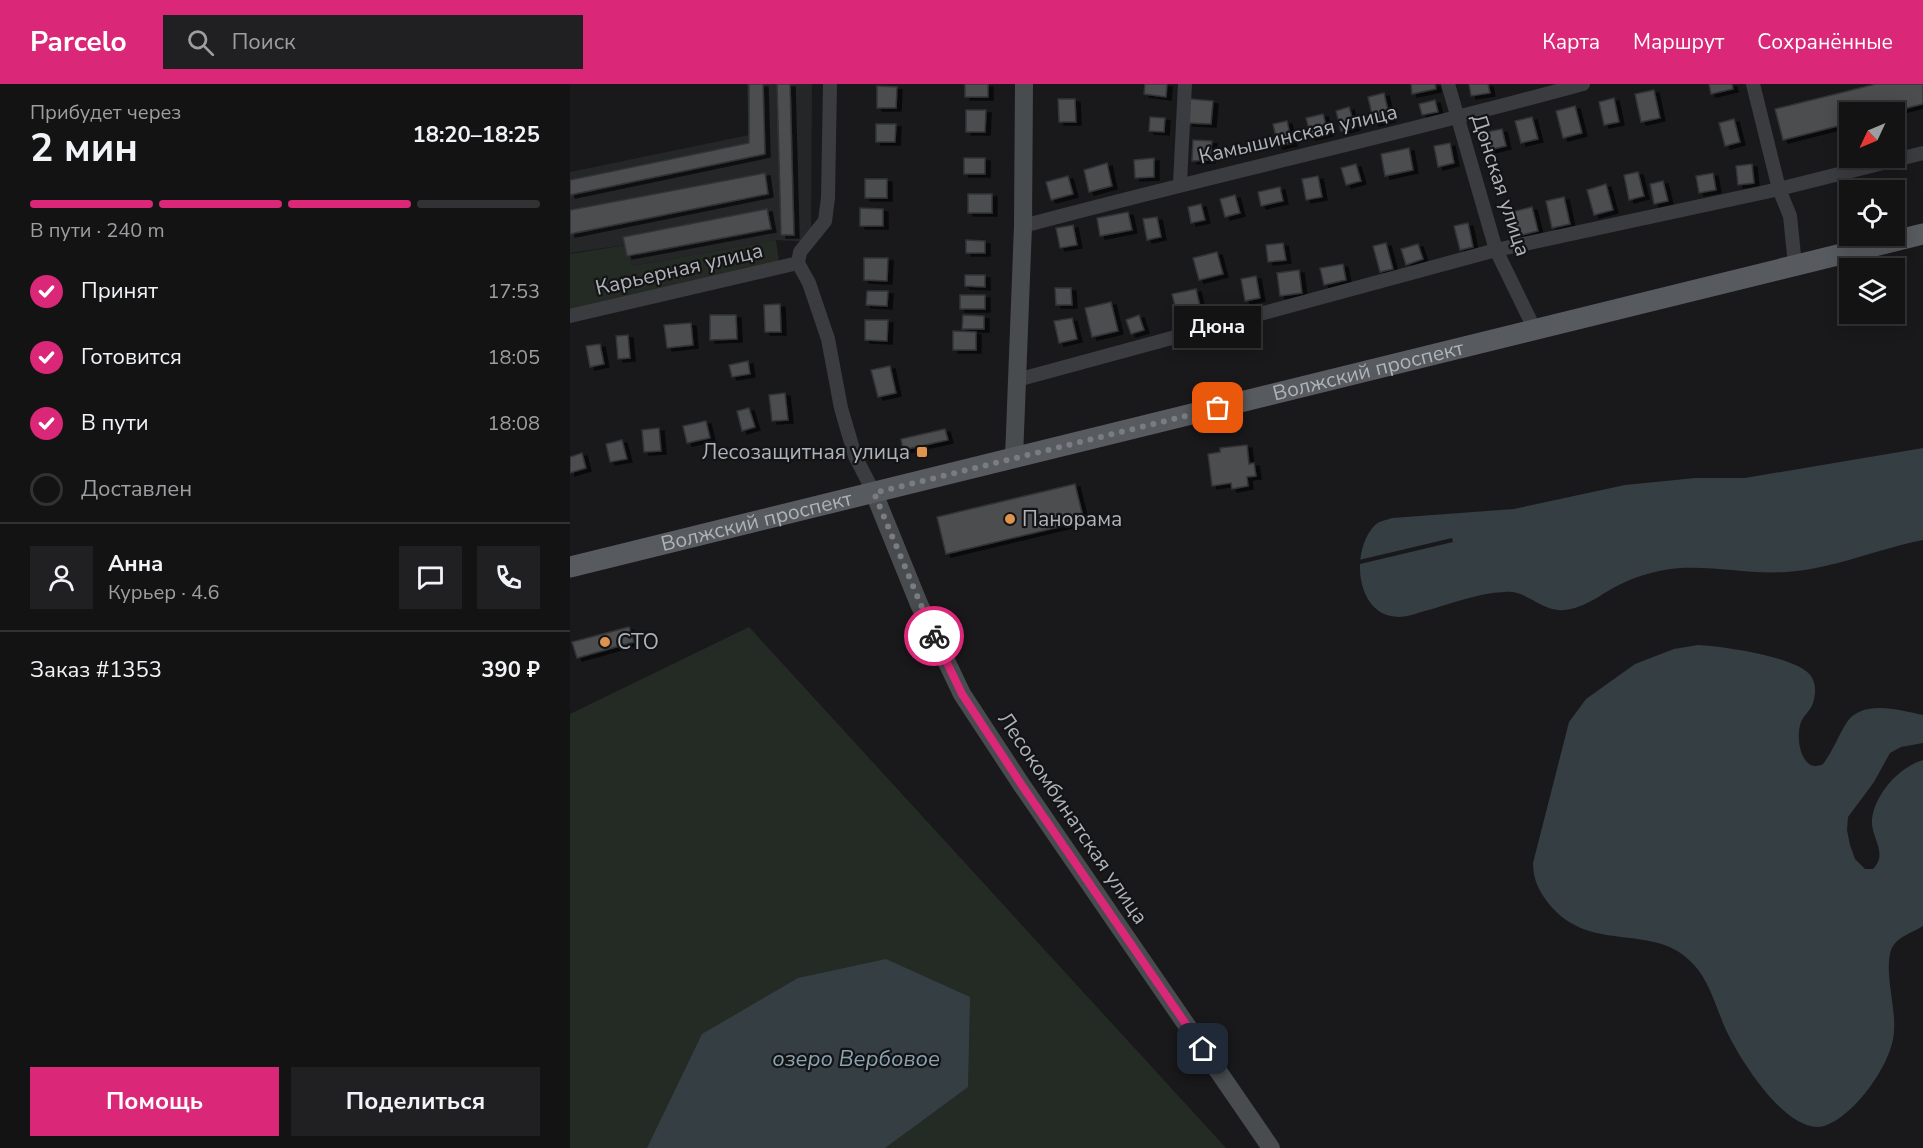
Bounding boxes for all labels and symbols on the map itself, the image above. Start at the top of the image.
street label: Камышинская улица [1196,98,1400,170]
north arrow [1839,102,1905,168]
street label: Донская улица [1465,110,1537,260]
street label: Карьерная улица [592,236,766,302]
callout: Дюна [1174,306,1262,348]
street label: Волжский проспект [1270,333,1467,408]
pin [1192,382,1243,433]
place label: Лесозащитная улица [702,438,910,466]
marker: Лесозащитная улица [915,445,929,459]
street label: Волжский проспект [658,484,856,558]
place label: Панорама [1022,505,1122,533]
marker: Панорама [1003,512,1017,526]
courier [904,606,964,666]
place label: СТО [617,628,659,656]
marker: СТО [598,635,612,649]
street label: Лесокомбинатская улица [991,706,1155,930]
pin [1177,1023,1228,1074]
water label: озеро Вербовое [772,1044,940,1074]

